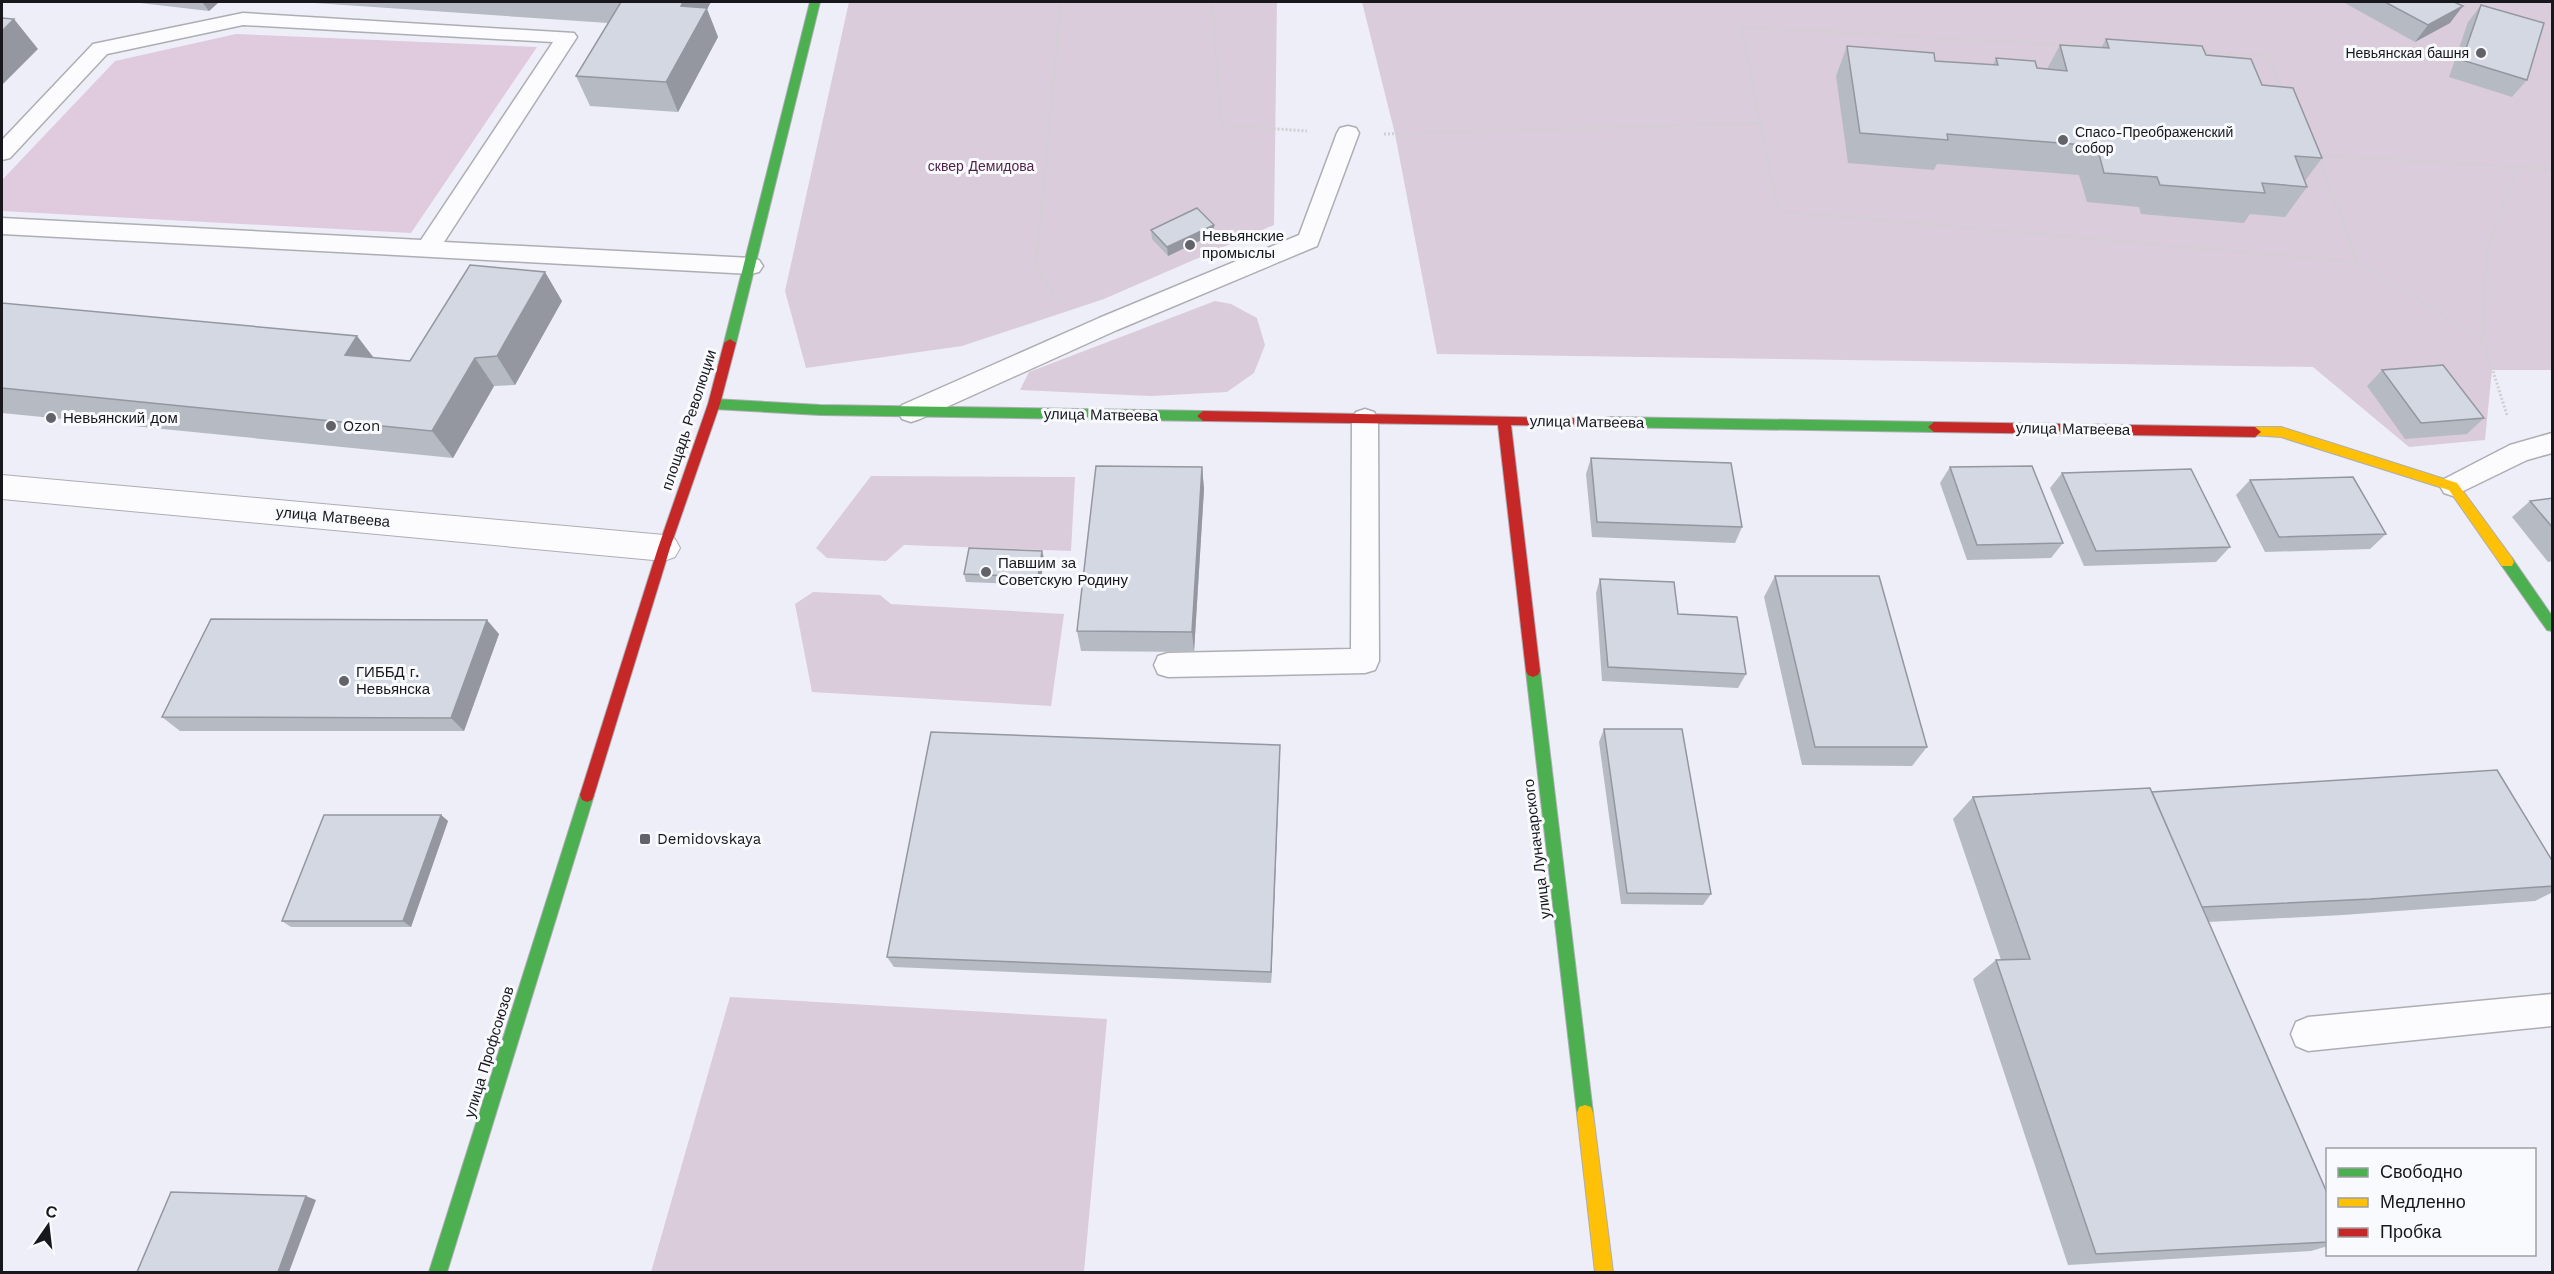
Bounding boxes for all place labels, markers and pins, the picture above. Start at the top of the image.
place label: Невьянская башня [2345,45,2469,61]
marker: Невьянская башня [2474,46,2488,60]
place label: Спасо-Преображенский собор [2075,124,2233,156]
marker: Спасо-Преображенский собор [2056,133,2070,147]
place label: Невьянские промыслы [1202,227,1284,262]
marker: Невьянские промыслы [1183,238,1197,252]
place label: Невьянский дом [63,409,178,427]
marker: Невьянский дом [44,411,58,425]
place label: Ozon [343,417,380,435]
marker: Ozon [324,419,338,433]
place label: Павшим за Советскую Родину [998,554,1128,589]
marker: Павшим за Советскую Родину [979,565,993,579]
place label: ГИББД г. Невьянска [356,663,431,698]
marker: ГИББД г. Невьянска [337,674,351,688]
place label: Demidovskaya [657,830,762,848]
marker: Demidovskaya [638,832,652,846]

